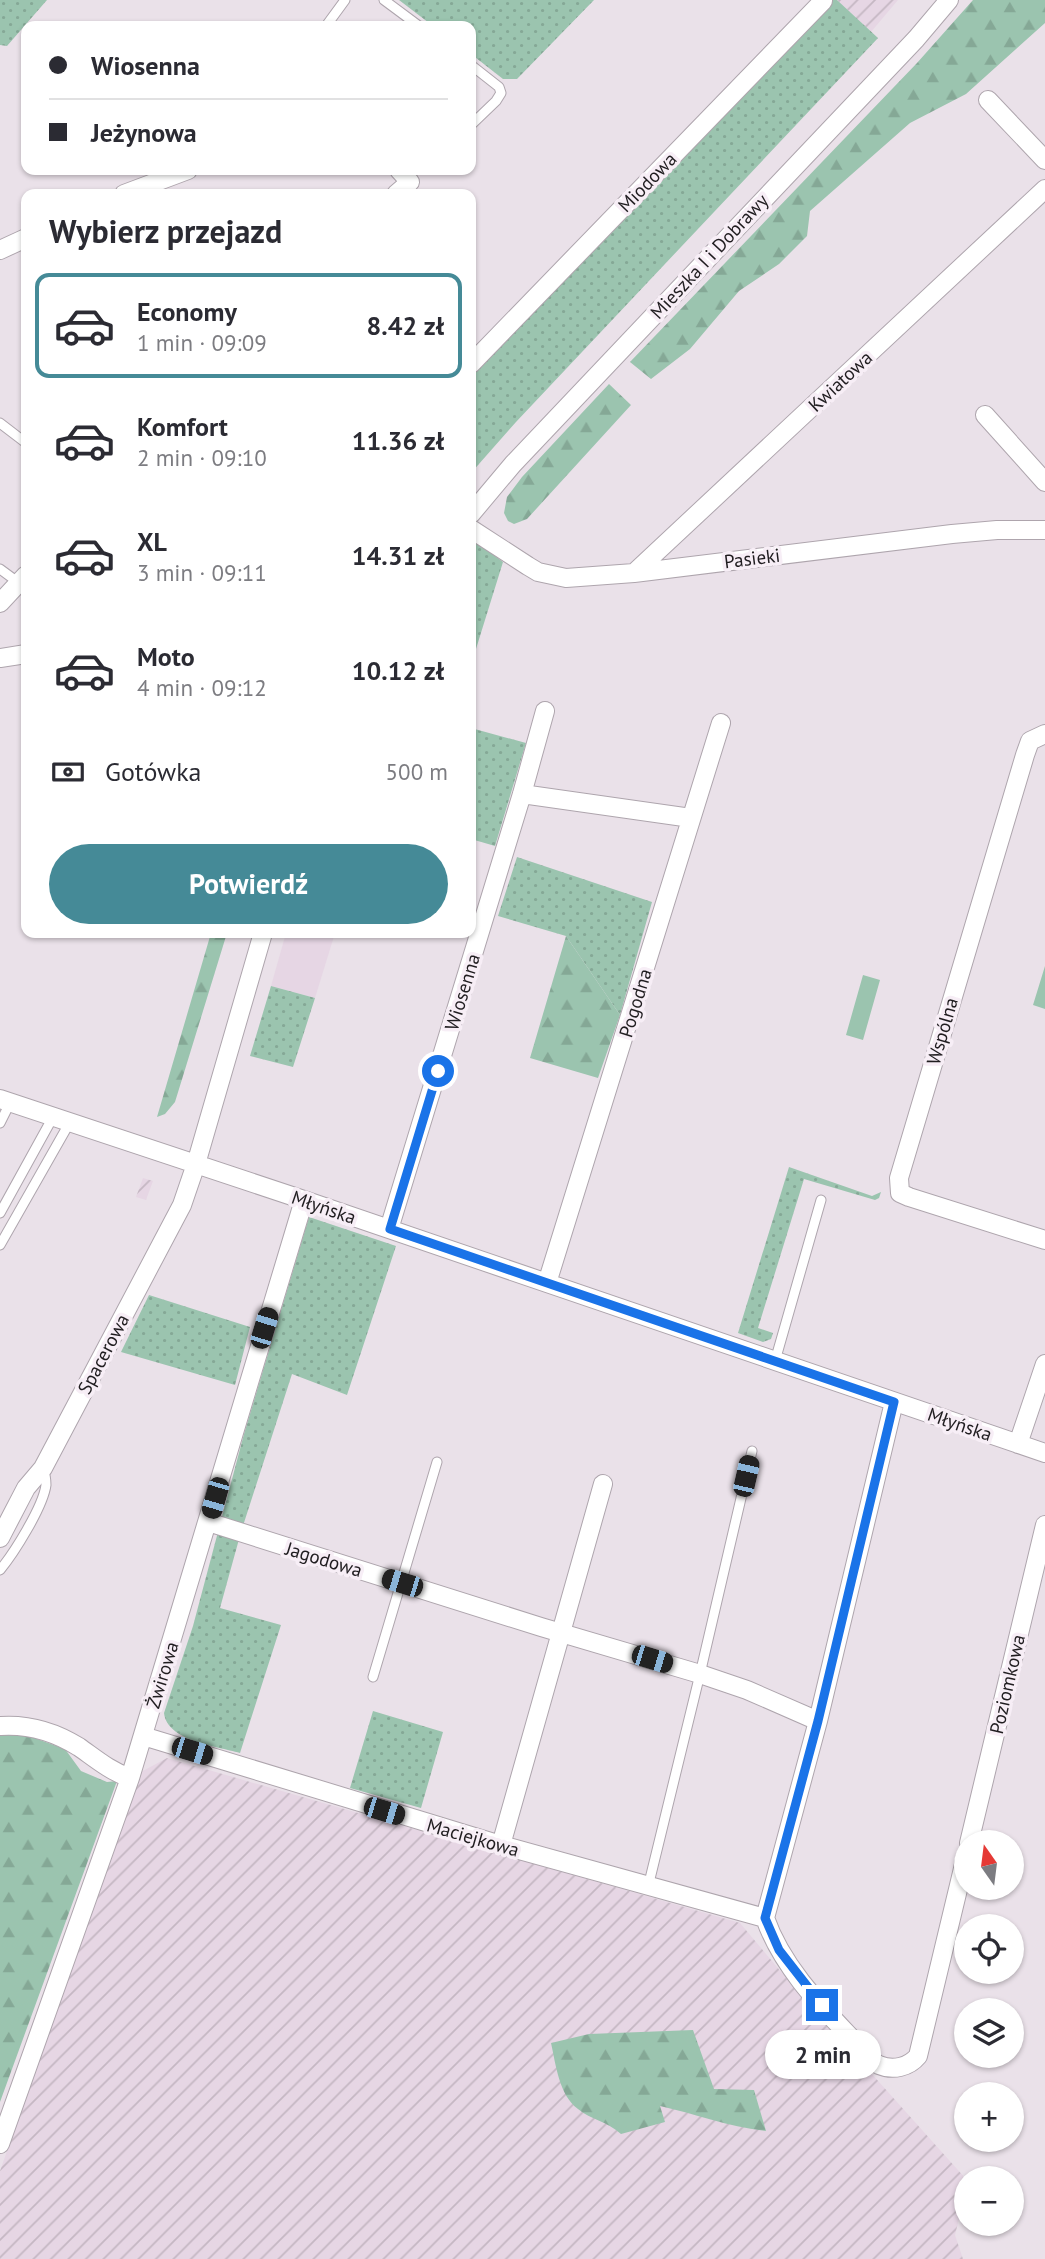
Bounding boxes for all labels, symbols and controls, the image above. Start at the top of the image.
text: Wiosenna [91,49,200,82]
text: Jeżynowa [91,116,197,149]
street label: Miodowa [613,147,681,217]
street label: Mieszka I i Dobrawy [645,188,773,324]
text: Wybierz przejazd [49,210,282,252]
icon: car [53,294,116,357]
text: Economy [137,295,237,328]
text: 8.42 zł [367,309,444,342]
text: 1 min · 09:09 [137,328,267,357]
street label: Kwiatowa [803,345,877,417]
icon: car [53,409,116,472]
text: Komfort [137,410,228,443]
text: 11.36 zł [352,424,444,457]
text: 2 min · 09:10 [137,443,267,472]
icon: car [53,524,116,587]
text: XL [137,525,167,558]
text: 14.31 zł [352,539,444,572]
street label: Pasieki [723,543,781,573]
text: 3 min · 09:11 [137,558,267,587]
icon: car [53,639,116,702]
text: Moto [137,640,195,673]
text: 10.12 zł [352,654,444,687]
text: 4 min · 09:12 [137,673,267,702]
icon: cash [49,753,87,791]
text: Gotówka [105,755,202,788]
text: 500 m [386,757,448,786]
button: Potwierdź [49,844,448,924]
street label: Wiosenna [439,951,485,1033]
street label: Pogodna [613,966,657,1040]
street label: Wspólna [921,995,963,1067]
route start [422,1055,454,1087]
street label: Młyńska [289,1185,359,1229]
car [248,1305,281,1351]
street label: Spacerowa [72,1310,134,1398]
street label: Młyńska [925,1402,995,1446]
car [732,1453,761,1499]
car [200,1475,231,1521]
street label: Jagodowa [282,1536,365,1582]
car [379,1567,426,1599]
street label: Poziomkowa [984,1632,1030,1736]
street label: Żwirowa [140,1639,184,1711]
car [629,1643,676,1675]
car [169,1735,216,1767]
car [361,1795,408,1827]
street label: Maciejkowa [424,1812,522,1862]
north arrow [954,1830,1024,1900]
map controls [954,1830,1024,2236]
button: locate [954,1914,1024,1984]
route end [806,1989,838,2021]
button: layers [954,1998,1024,2068]
callout: 2 min [764,2030,880,2078]
text: 2 min [795,2040,851,2069]
button: + [954,2082,1024,2152]
button: − [954,2166,1024,2236]

